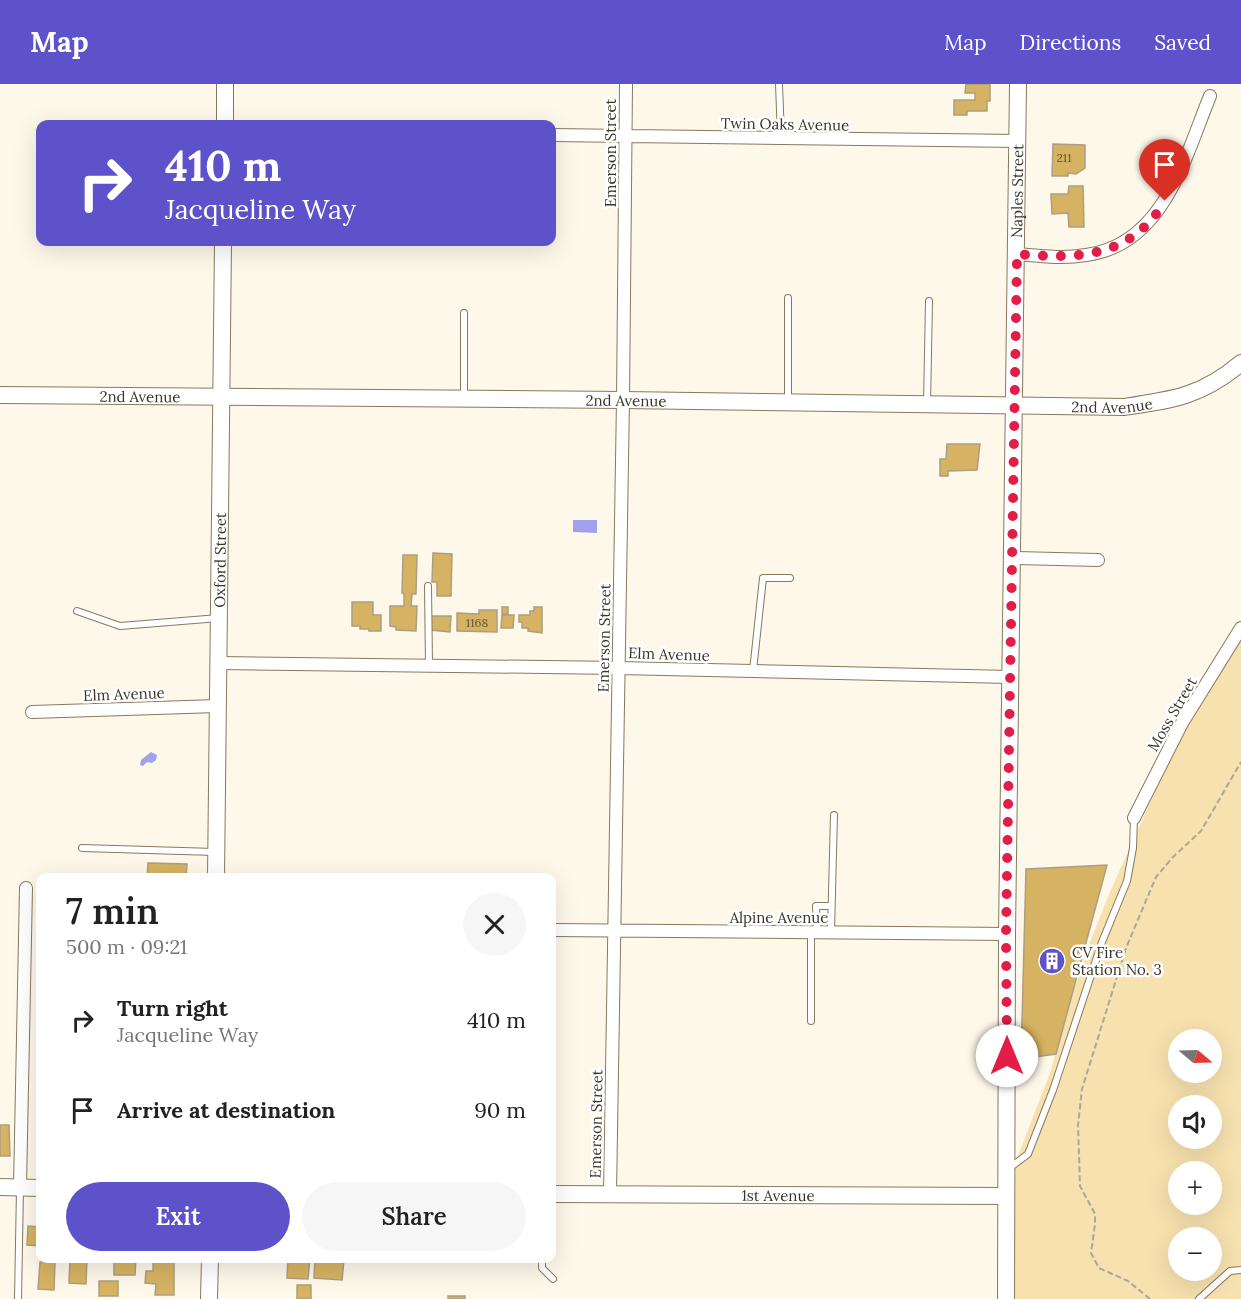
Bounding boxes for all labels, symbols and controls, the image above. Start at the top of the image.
text: Map [30,24,89,60]
text: Map [944,29,987,56]
text: Directions [1020,29,1121,56]
text: Saved [1154,29,1211,56]
street label: Emerson Street [601,98,620,207]
street label: Twin Oaks Avenue [721,113,849,135]
text: 410 m [165,139,281,193]
pin [1139,139,1190,201]
icon: right [66,144,144,222]
street label: Naples Street [1007,144,1027,238]
icon: arrive [1148,148,1181,181]
house number: 211 [1056,150,1072,165]
text: Jacqueline Way [165,192,356,226]
street label: 2nd Avenue [99,386,181,406]
street label: 2nd Avenue [585,390,667,410]
street label: 2nd Avenue [1071,393,1154,417]
street label: Oxford Street [209,512,230,608]
street label: Emerson Street [594,583,614,692]
house number: 1168 [466,615,488,630]
street label: Elm Avenue [628,643,710,665]
street label: Moss Street [1143,673,1201,755]
street label: Elm Avenue [83,683,165,705]
text: 7 min [66,888,159,934]
button: close [463,893,526,956]
street label: Alpine Avenue [729,908,828,927]
text: 500 m · 09:21 [66,934,187,959]
place label: CV Fire Station No. 3 [1072,943,1162,979]
building icon: CV Fire Station No. 3 [1037,946,1067,976]
text: Turn right [117,994,228,1022]
icon: right [66,1004,99,1037]
text: 410 m [467,1006,526,1034]
text: Jacqueline Way [117,1022,258,1047]
position arrow [975,1024,1039,1088]
north arrow [1168,1029,1222,1083]
map controls [1168,1029,1222,1281]
street label: Emerson Street [586,1069,606,1178]
icon: arrive [66,1094,99,1127]
button: sound [1168,1095,1222,1149]
text: Arrive at destination [117,1096,335,1124]
text: 90 m [474,1096,526,1124]
button: + [1168,1161,1222,1215]
button: Exit [66,1182,290,1251]
button: Share [302,1182,526,1251]
street label: 1st Avenue [741,1185,815,1205]
button: − [1168,1227,1222,1281]

